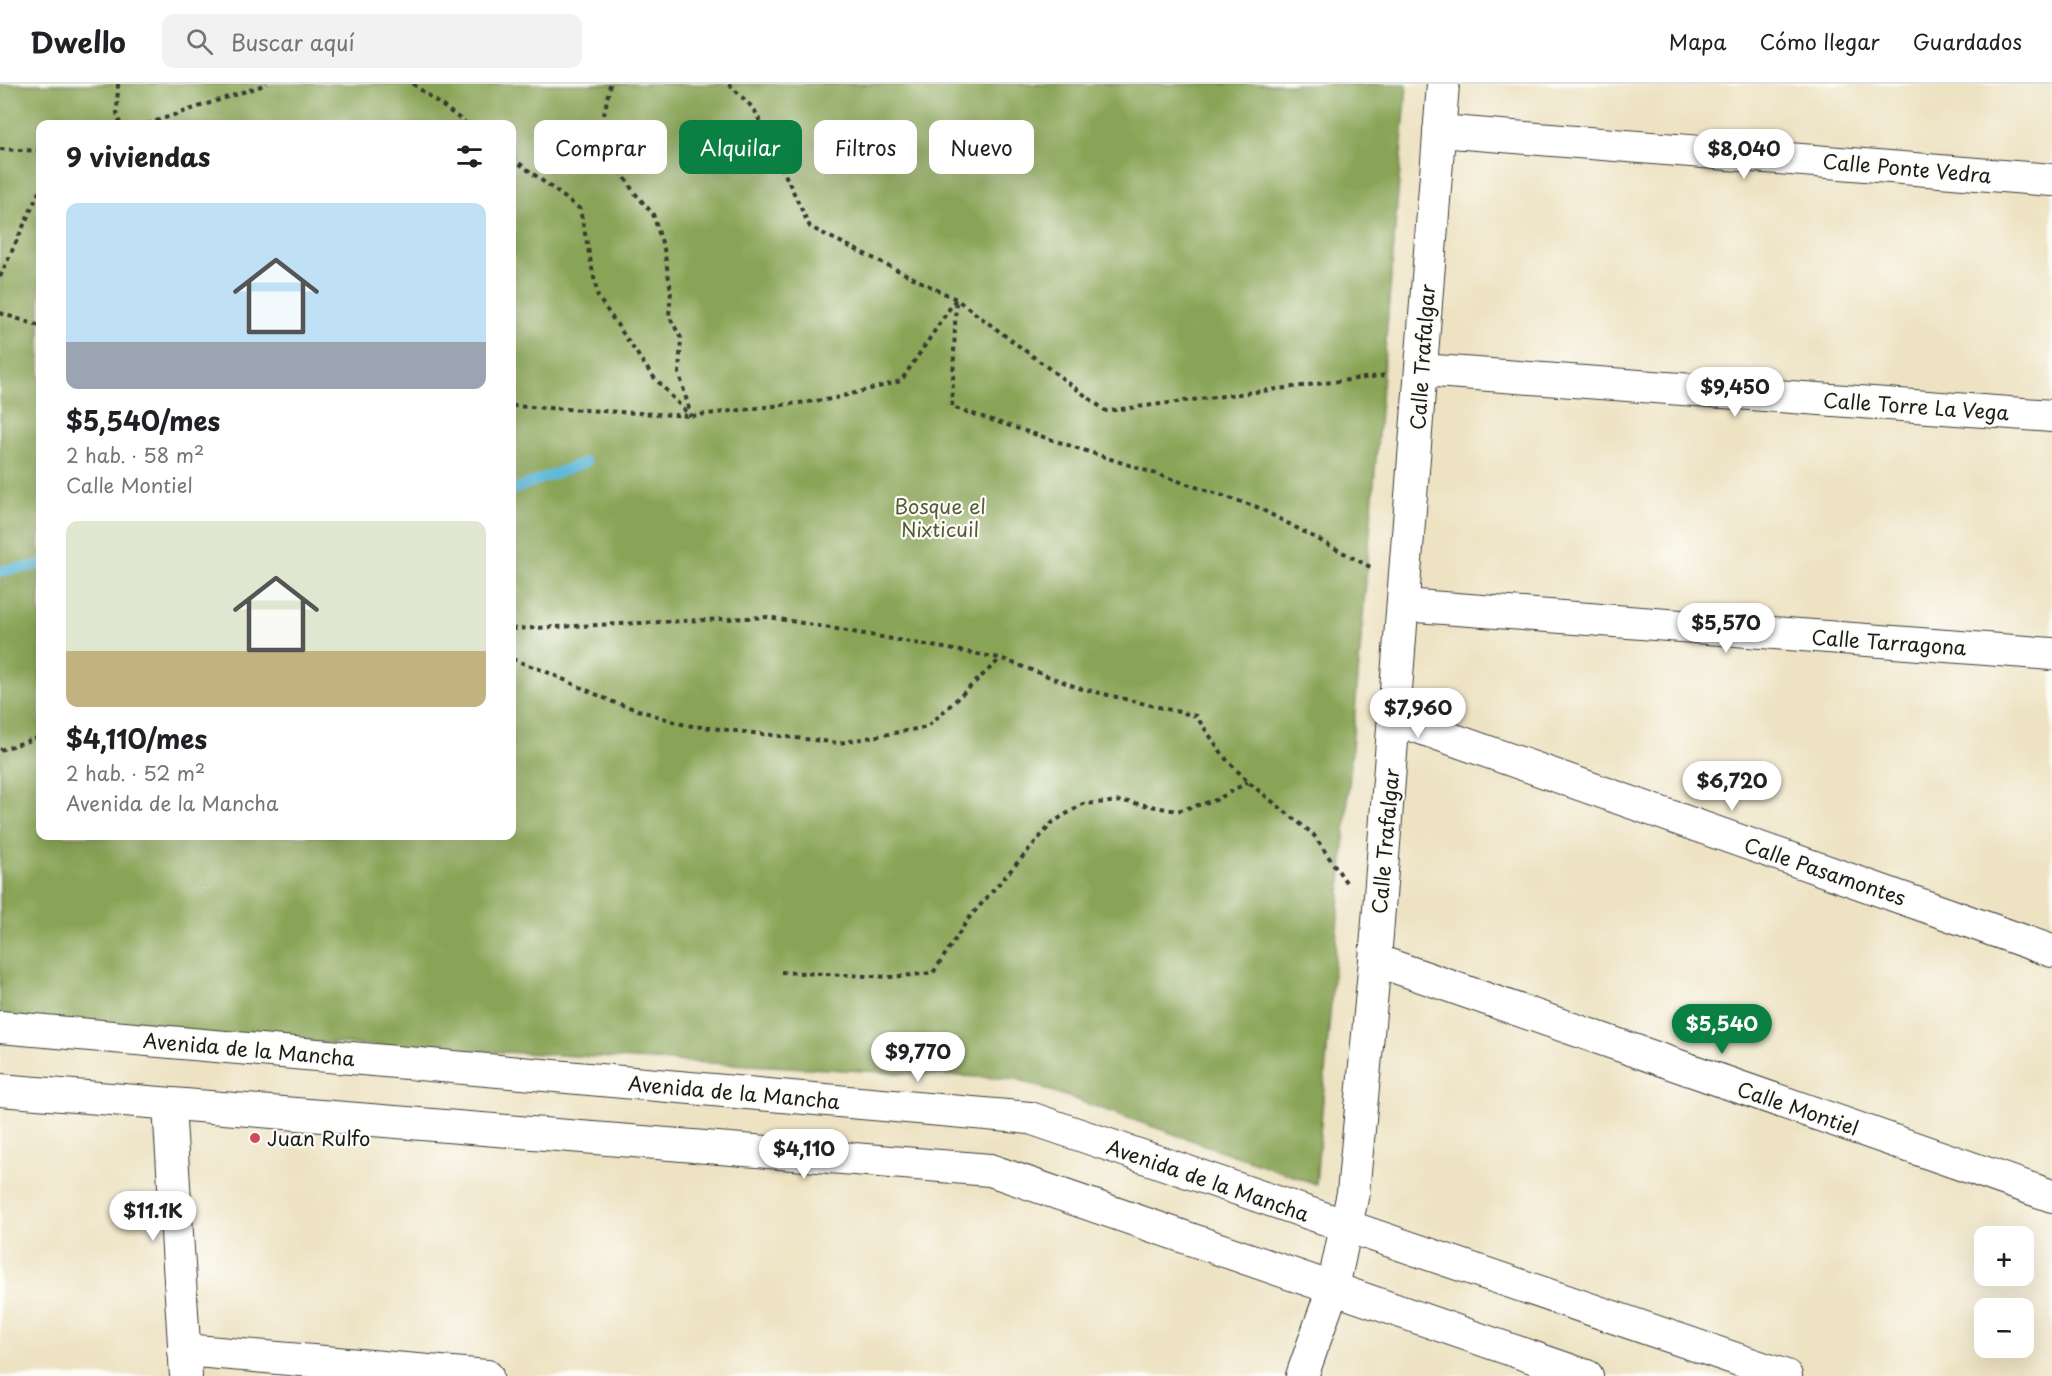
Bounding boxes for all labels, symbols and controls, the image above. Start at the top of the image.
search box [162,14,582,68]
text: Dwello [30,20,126,63]
icon: search [183,25,216,58]
text: Buscar aquí [231,25,355,58]
text: Mapa [1669,25,1727,57]
text: Cómo llegar [1760,25,1880,57]
text: Guardados [1913,25,2022,57]
chip: Comprar [534,120,667,174]
chip: Alquilar [679,120,802,174]
chip: Filtros [814,120,917,174]
chip: Nuevo [929,120,1034,174]
pin: $8,040 [1695,129,1793,180]
text: $8,040 [1707,133,1781,163]
text: 9 viviendas [66,137,211,176]
icon: filters [453,140,486,173]
street label: Calle Ponte Vedra [1821,146,1993,190]
icon: home [222,242,330,350]
street label: Calle Trafalgar [1402,283,1442,431]
pin: $9,450 [1686,367,1784,418]
text: $9,450 [1700,371,1770,401]
street label: Calle Torre La Vega [1822,385,2010,427]
text: $5,540/mes [66,401,220,440]
text: 2 hab. · 58 m² [66,440,204,470]
text: Calle Montiel [66,470,193,500]
park label: Bosque el Nixticuil [894,491,986,544]
icon: home [222,560,330,668]
pin: $5,570 [1677,603,1775,654]
text: $5,570 [1691,607,1761,637]
street label: Calle Tarragona [1811,622,1968,662]
pin: $7,960 [1369,688,1467,739]
text: $7,960 [1384,692,1452,722]
text: $4,110/mes [66,719,207,758]
text: 2 hab. · 52 m² [66,758,205,788]
pin: $6,720 [1683,761,1781,812]
text: $6,720 [1696,765,1768,795]
street label: Calle Trafalgar [1364,767,1406,915]
text: Avenida de la Mancha [66,788,278,818]
street label: Calle Pasamontes [1740,829,1910,913]
pin: $5,540 [1673,1004,1771,1055]
text: $5,540 [1686,1008,1758,1038]
street label: Avenida de la Mancha [142,1025,357,1073]
pin: $9,770 [869,1032,967,1083]
text: $9,770 [885,1036,951,1066]
street label: Avenida de la Mancha [627,1068,842,1116]
street label: Calle Montiel [1733,1073,1863,1143]
place label: Juan Rulfo [267,1123,370,1153]
pin: $4,110 [755,1129,853,1180]
marker: Juan Rulfo [248,1131,262,1145]
street label: Avenida de la Mancha [1103,1131,1314,1229]
text: $4,110 [773,1133,835,1163]
pin: $11.1K [104,1191,202,1242]
text: $11.1K [123,1195,183,1225]
map controls [1974,1226,2034,1358]
button: + [1974,1226,2034,1286]
button: − [1974,1298,2034,1358]

